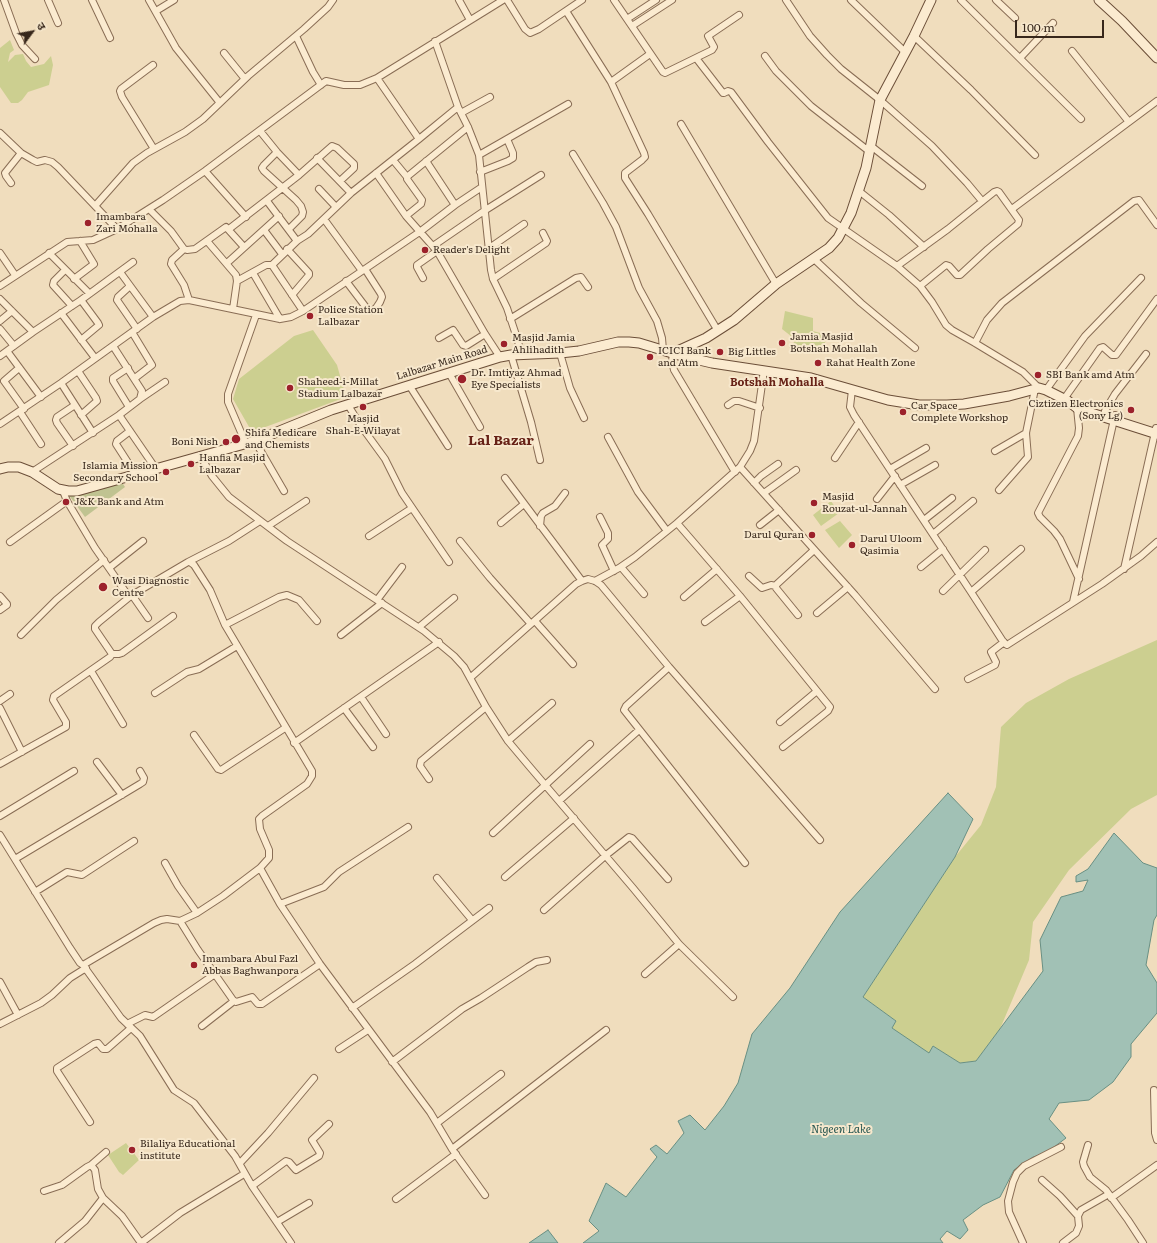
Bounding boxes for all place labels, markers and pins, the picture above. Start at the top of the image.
place label: Imambara Zari Mohalla [96,211,158,234]
marker: Imambara Zari Mohalla [83,218,93,228]
place label: Reader's Delight [433,244,510,256]
marker: Reader's Delight [420,245,430,255]
place label: Police Station Lalbazar [318,304,383,328]
marker: Police Station Lalbazar [305,311,315,321]
place label: Jamia Masjid Botshah Mohallah [790,331,878,354]
place label: Masjid Jamia Ahlihadith [512,332,575,356]
marker: Jamia Masjid Botshah Mohallah [777,338,787,348]
marker: Masjid Jamia Ahlihadith [499,339,509,349]
place label: ICICI Bank and Atm [658,345,711,368]
place label: Big Littles [728,346,776,358]
marker: Big Littles [715,347,725,357]
marker: ICICI Bank and Atm [645,352,655,362]
place label: Rahat Health Zone [826,357,915,369]
marker: Rahat Health Zone [813,358,823,368]
place label: Dr. Imtiyaz Ahmad Eye Specialists [471,367,562,390]
place label: SBI Bank amd Atm [1046,369,1135,381]
marker: SBI Bank amd Atm [1033,370,1043,380]
marker: Dr. Imtiyaz Ahmad Eye Specialists [456,373,468,385]
place label: Shaheed-i-Millat Stadium Lalbazar [298,376,382,400]
marker: Shaheed-i-Millat Stadium Lalbazar [285,383,295,393]
place label: Ciztizen Electronics (Sony Lg) [1029,398,1123,422]
place label: Car Space Complete Workshop [911,400,1008,424]
marker: Masjid Shah-E-Wilayat [358,402,368,412]
marker: Ciztizen Electronics (Sony Lg) [1126,405,1136,415]
marker: Car Space Complete Workshop [898,407,908,417]
place label: Masjid Shah-E-Wilayat [326,413,400,436]
place label: Shifa Medicare and Chemists [245,427,317,450]
marker: Shifa Medicare and Chemists [230,433,242,445]
place label: Boni Nish [171,436,218,448]
marker: Boni Nish [221,437,231,447]
place label: Hanfia Masjid Lalbazar [199,452,265,476]
marker: Hanfia Masjid Lalbazar [186,459,196,469]
place label: Islamia Mission Secondary School [73,460,158,484]
marker: Islamia Mission Secondary School [161,467,171,477]
place label: Masjid Rouzat-ul-Jannah [822,491,907,514]
place label: J&K Bank and Atm [74,496,164,508]
marker: J&K Bank and Atm [61,497,71,507]
marker: Masjid Rouzat-ul-Jannah [809,498,819,508]
place label: Darul Quran [744,529,804,541]
marker: Darul Quran [807,530,817,540]
place label: Darul Uloom Qasimia [860,533,922,556]
marker: Darul Uloom Qasimia [847,540,857,550]
place label: Wasi Diagnostic Centre [112,575,189,598]
marker: Wasi Diagnostic Centre [97,581,109,593]
place label: Imambara Abul Fazl Abbas Baghwanpora [202,953,299,976]
marker: Imambara Abul Fazl Abbas Baghwanpora [189,960,199,970]
place label: Bilaliya Educational institute [140,1138,235,1162]
marker: Bilaliya Educational institute [127,1145,137,1155]

